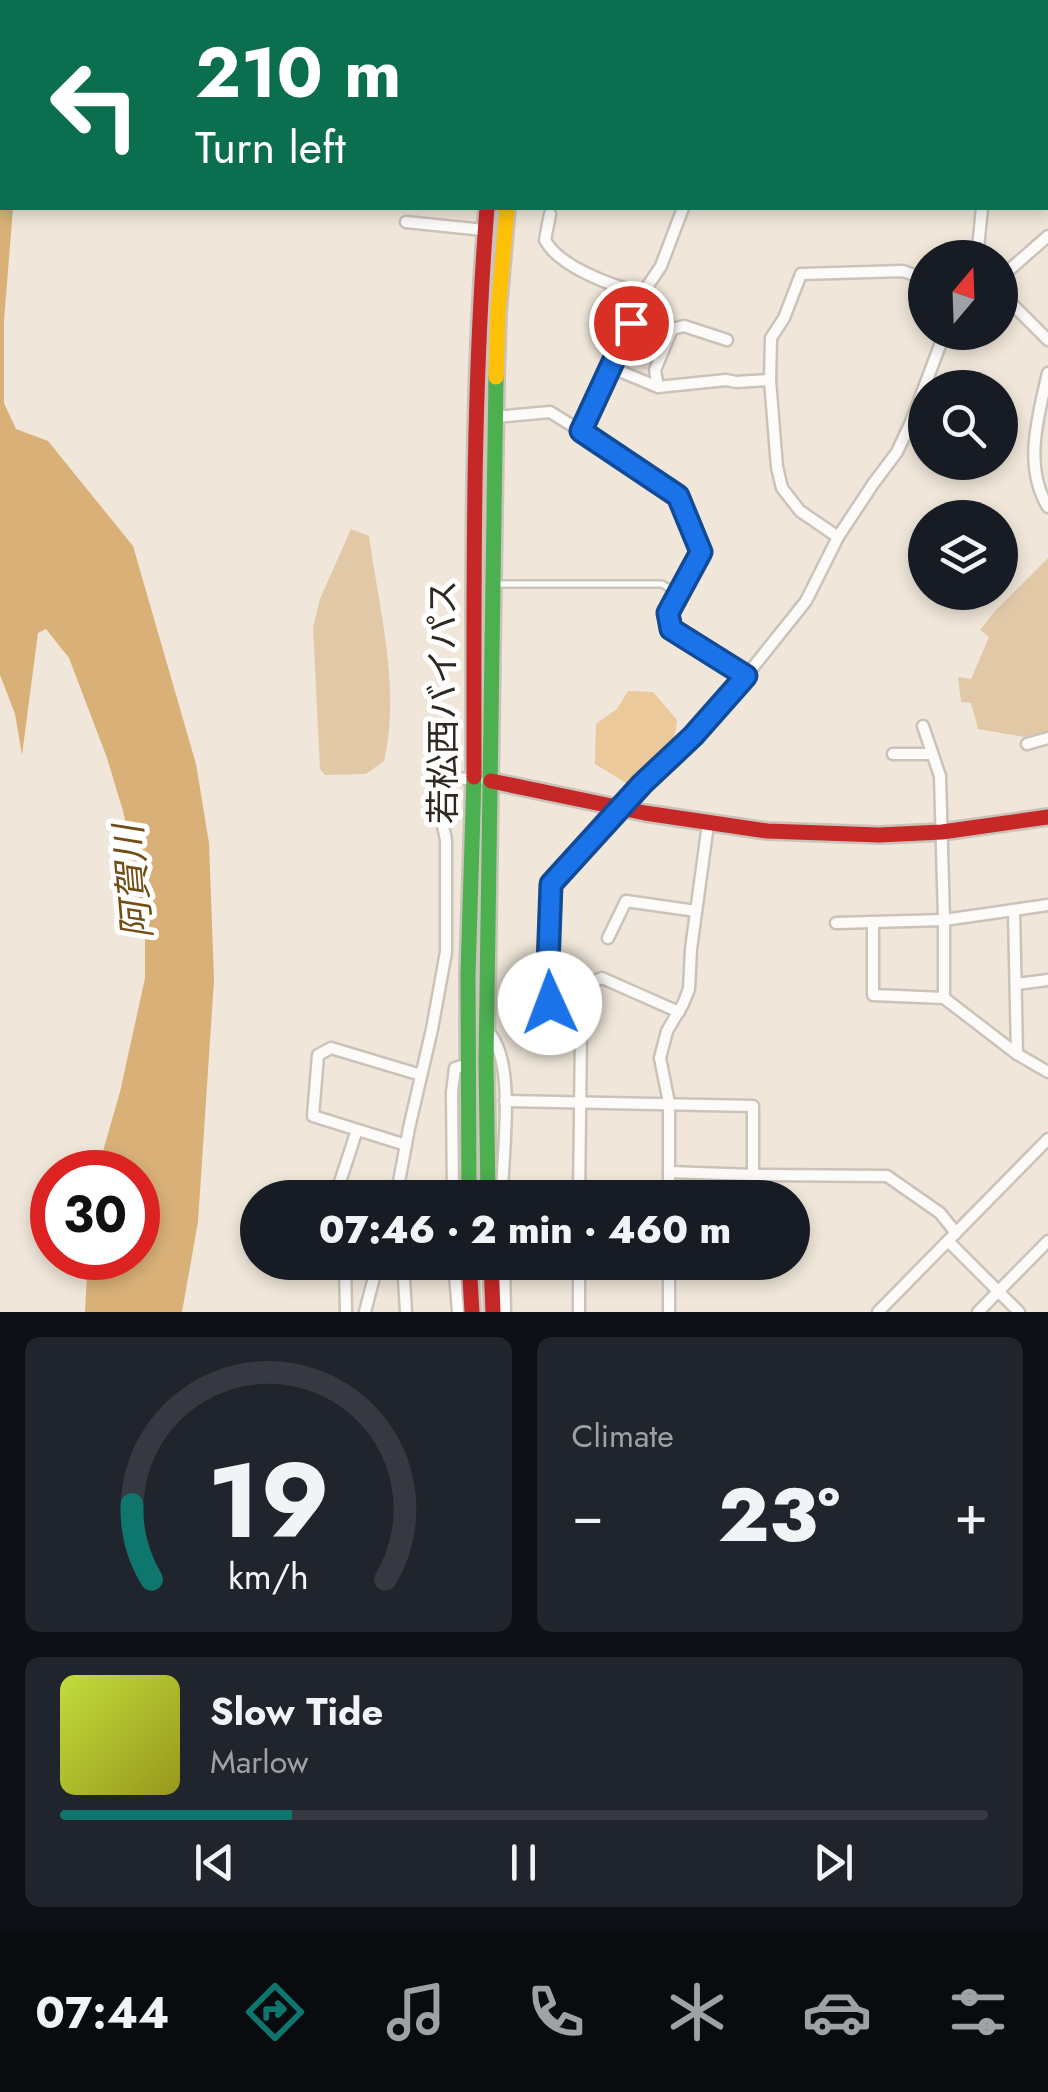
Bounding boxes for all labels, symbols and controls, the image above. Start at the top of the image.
text: 210 m [195,22,401,123]
icon: left [30,40,160,170]
text: Turn left [195,115,346,180]
north arrow [908,240,1018,350]
map controls [908,240,1018,610]
pin [589,281,674,366]
icon: arrive [604,296,659,351]
button: search [908,370,1018,480]
button: layers [908,500,1018,610]
street label: 若松西バイパス [418,580,468,824]
water label: 阿賀川 [100,819,165,941]
position arrow [498,951,602,1055]
speed limit sign: 30 [30,1150,160,1280]
text: 07:46 · 2 min · 460 m [319,1202,731,1257]
text: Climate [572,1413,674,1459]
text: 19 [207,1426,330,1576]
text: 23° [718,1461,840,1569]
text: − [572,1475,604,1555]
text: + [954,1475,988,1555]
text: km/h [228,1551,309,1602]
text: Slow Tide [210,1684,383,1739]
text: Marlow [210,1739,308,1785]
icon: previous [187,1835,242,1890]
icon: pause [496,1835,551,1890]
icon: next [806,1835,861,1890]
icon: directions [240,1977,310,2047]
icon: music [381,1977,451,2047]
icon: phone [521,1977,591,2047]
icon: climate [662,1977,732,2047]
icon: car [802,1977,872,2047]
icon: filters [943,1977,1013,2047]
text: 07:44 [35,1980,170,2045]

